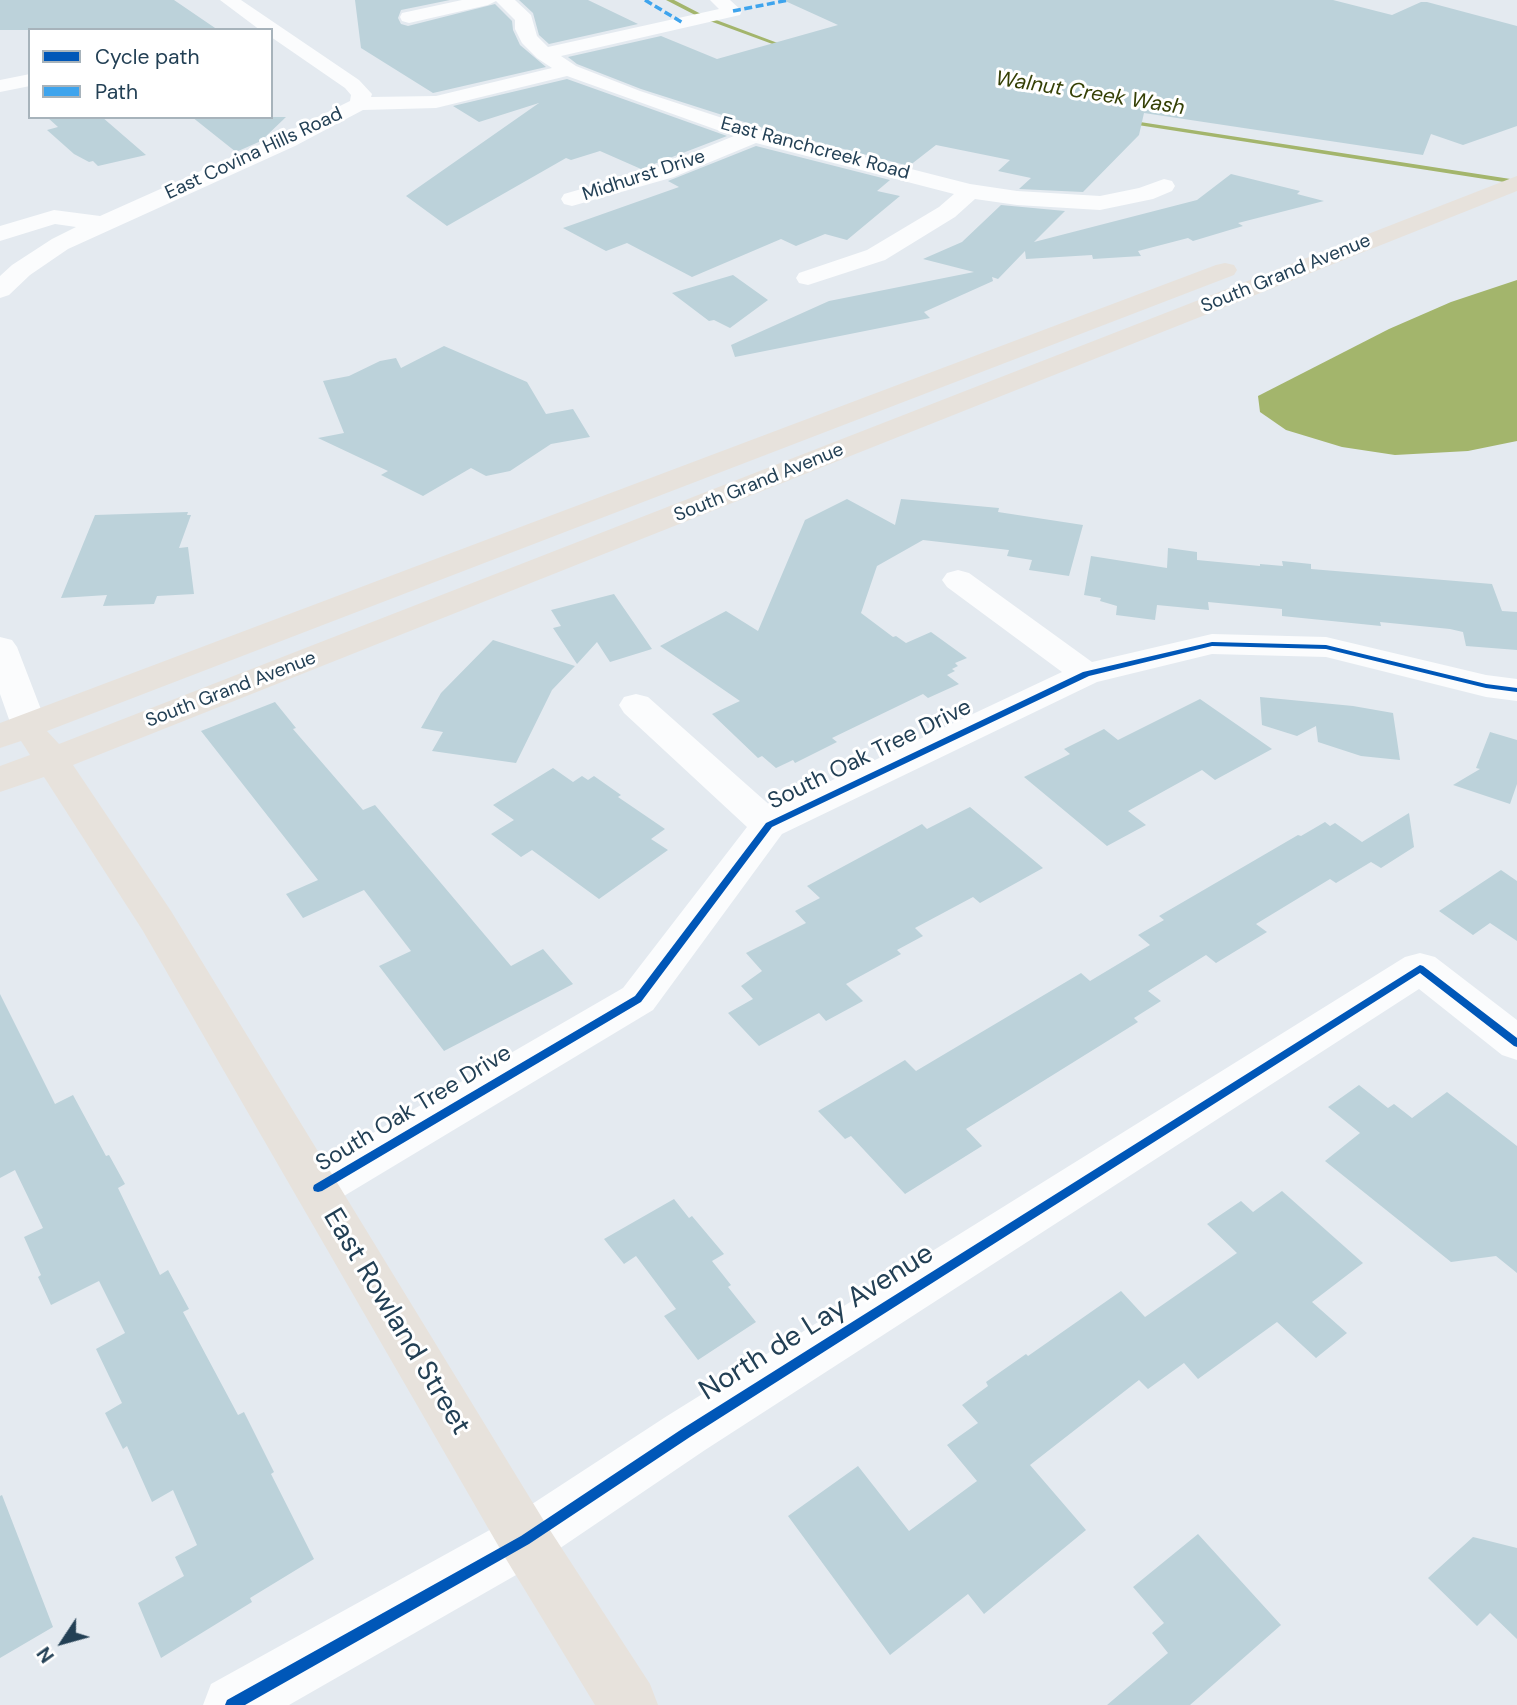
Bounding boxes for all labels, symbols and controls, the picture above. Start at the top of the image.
legend [28,28,273,119]
text: Cycle path [95,43,200,71]
water label: Walnut Creek Wash [994,67,1186,121]
text: Path [95,78,138,106]
street label: East Covina Hills Road [162,103,346,205]
street label: East Ranchcreek Road [718,113,912,185]
street label: Midhurst Drive [580,145,708,207]
street label: South Grand Avenue [1198,230,1374,318]
street label: South Grand Avenue [671,439,847,527]
street label: South Grand Avenue [143,647,319,733]
street label: South Oak Tree Drive [764,694,976,816]
street label: South Oak Tree Drive [311,1040,517,1178]
street label: East Rowland Street [315,1203,477,1441]
street label: North de Lay Avenue [694,1237,940,1409]
north arrow [28,1607,98,1677]
text: N [31,1642,60,1668]

